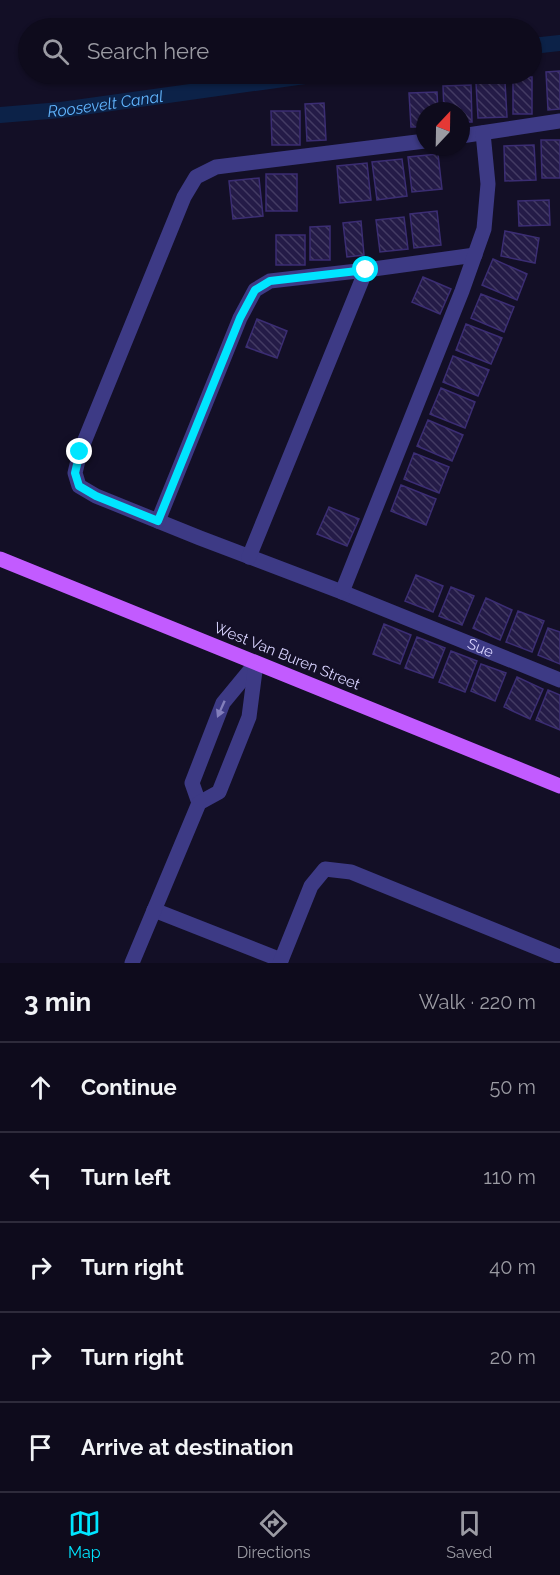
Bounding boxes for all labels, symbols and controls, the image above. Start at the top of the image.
search box [18,18,542,84]
icon: search [39,35,72,68]
text: Search here [87,38,209,64]
water label: Roosevelt Canal [47,87,164,121]
north arrow [416,102,470,156]
route start [352,256,378,282]
route end [66,438,92,464]
street label: West Van Buren Street [211,618,363,694]
street label: Sue [465,635,496,661]
one-way arrow [216,701,226,719]
text: 3 min [24,987,91,1017]
text: Walk · 220 m [419,990,536,1014]
icon: ahead [24,1071,57,1104]
text: Continue [81,1074,177,1100]
text: 50 m [489,1075,536,1099]
icon: left [24,1161,57,1194]
text: Turn left [81,1164,171,1190]
text: 110 m [483,1165,536,1189]
icon: right [24,1251,57,1284]
text: Turn right [81,1254,184,1280]
text: 40 m [489,1255,536,1279]
icon: right [24,1341,57,1374]
text: Turn right [81,1344,184,1370]
text: 20 m [490,1345,536,1369]
icon: arrive [24,1431,57,1464]
text: Arrive at destination [81,1434,294,1460]
tab: Map [68,1507,101,1562]
tab: Directions [237,1507,311,1562]
tab: Saved [446,1507,492,1562]

